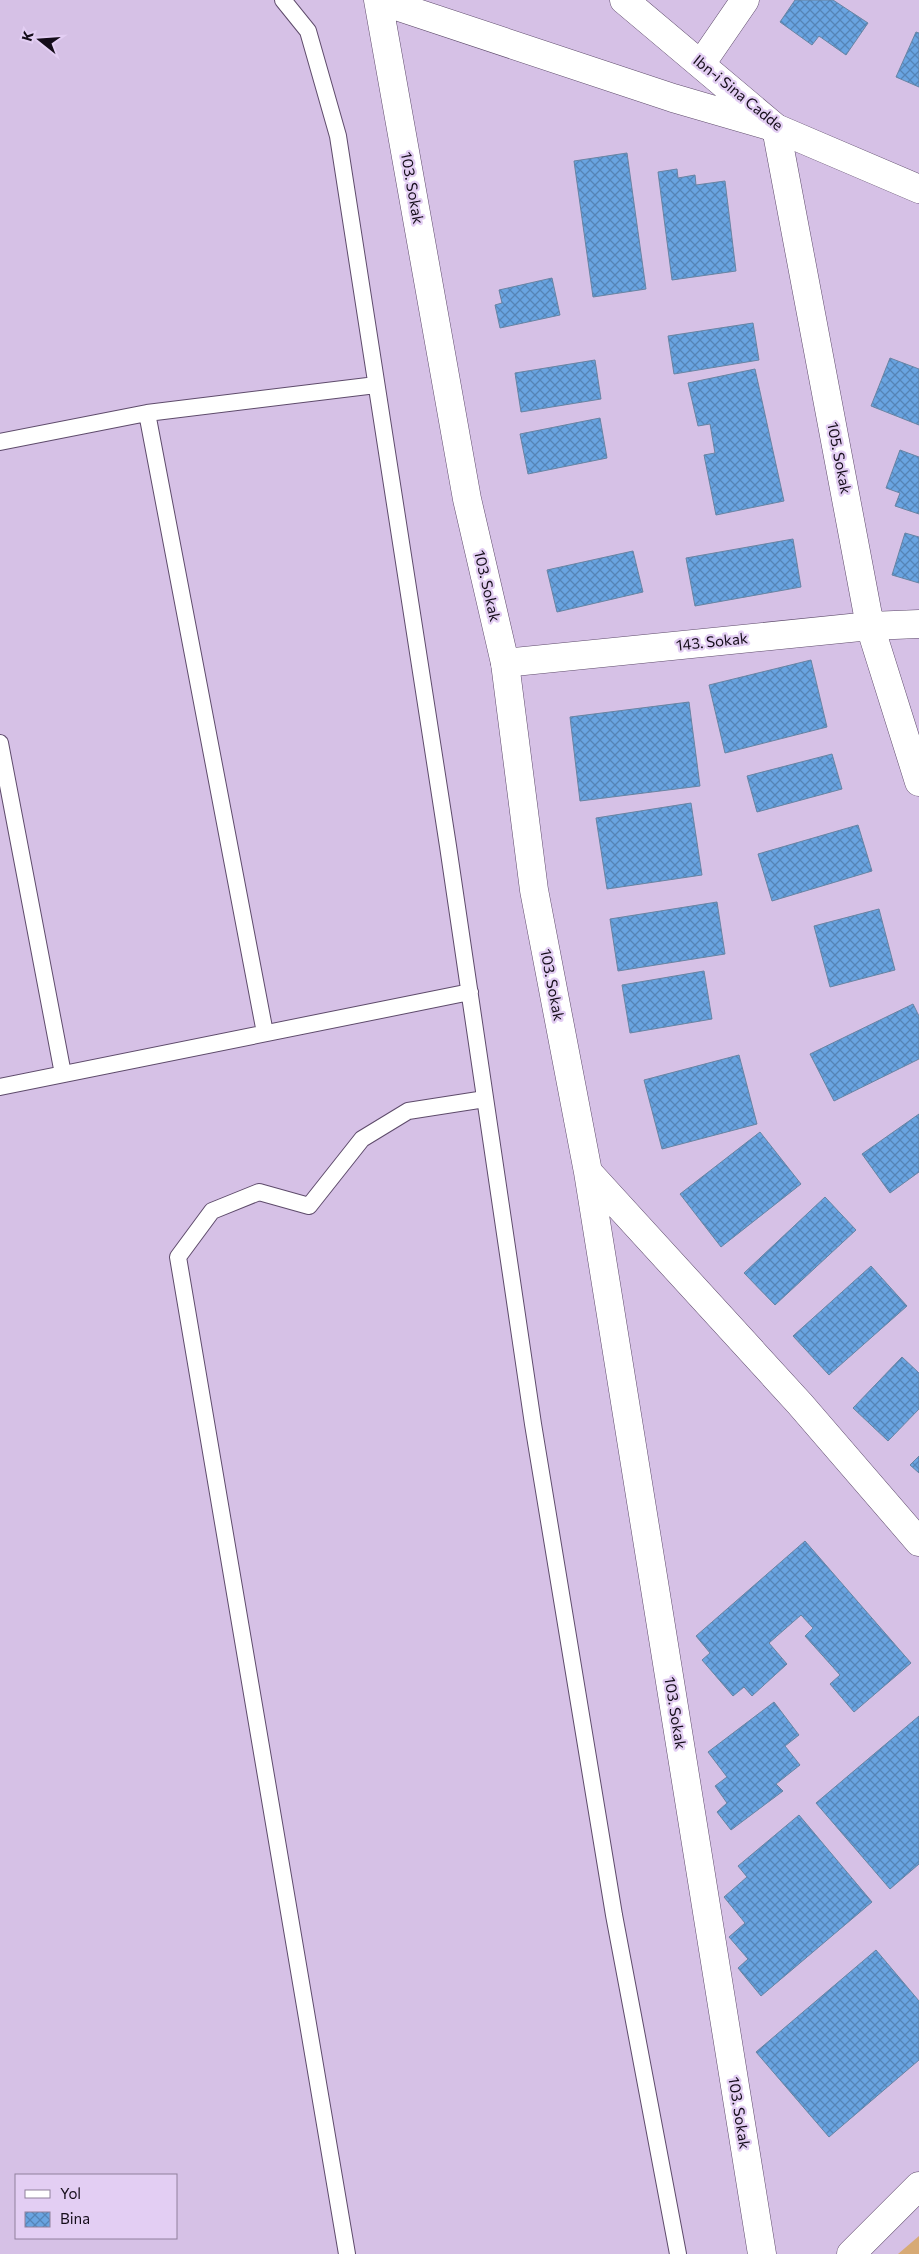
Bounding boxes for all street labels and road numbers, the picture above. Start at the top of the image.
street label: Ibn-i Sina Cadde [690,51,787,134]
street label: 103. Sokak [398,150,428,225]
street label: 105. Sokak [824,420,856,495]
street label: 103. Sokak [471,548,505,623]
street label: 143. Sokak [675,628,749,654]
street label: 103. Sokak [537,947,569,1022]
street label: 103. Sokak [661,1676,691,1750]
street label: 103. Sokak [725,2076,755,2150]

